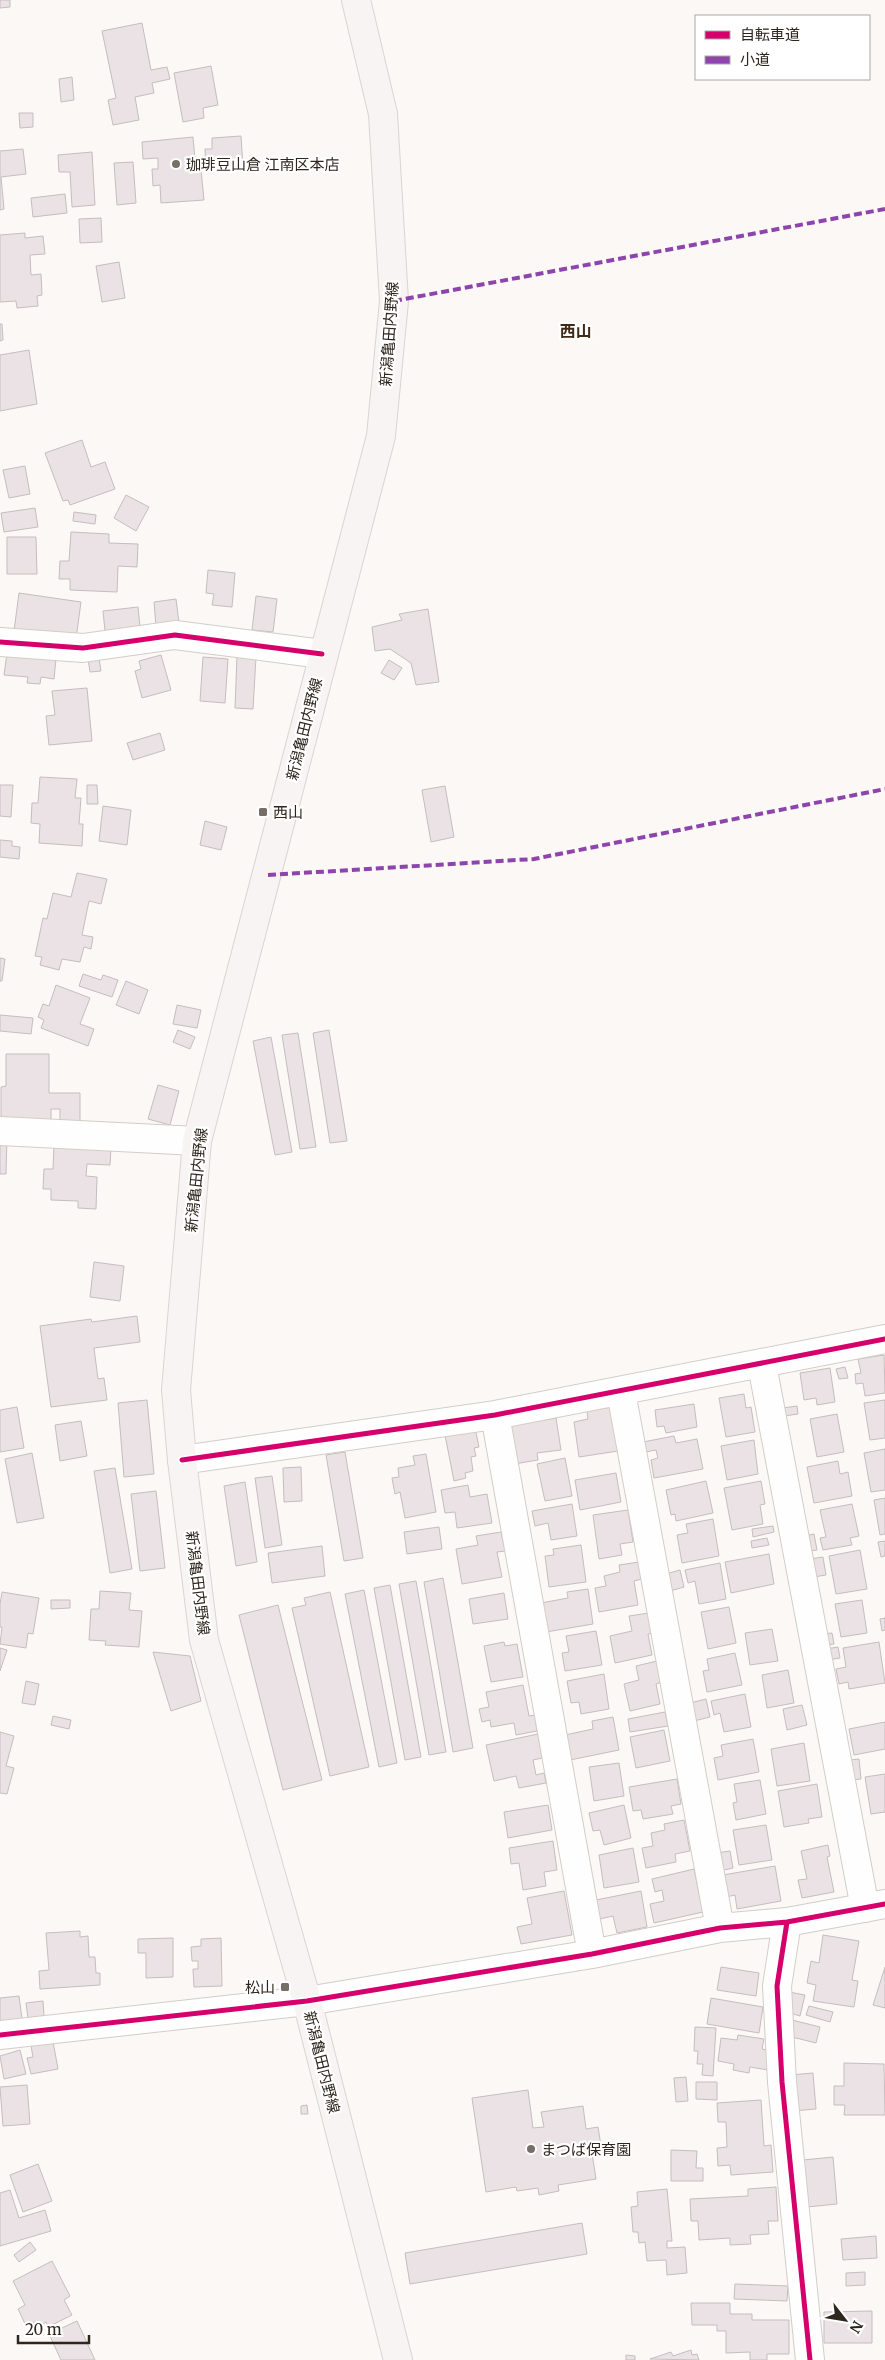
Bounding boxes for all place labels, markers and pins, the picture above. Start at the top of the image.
place label: 珈琲豆山倉 江南区本店 [186,155,340,174]
marker: 珈琲豆山倉 江南区本店 [170,158,182,170]
place label: 西山 [273,803,303,822]
marker: 西山 [257,806,269,818]
place label: 松山 [245,1978,275,1997]
marker: 松山 [279,1981,291,1993]
place label: まつば保育園 [541,2140,631,2159]
marker: まつば保育園 [525,2143,537,2155]

